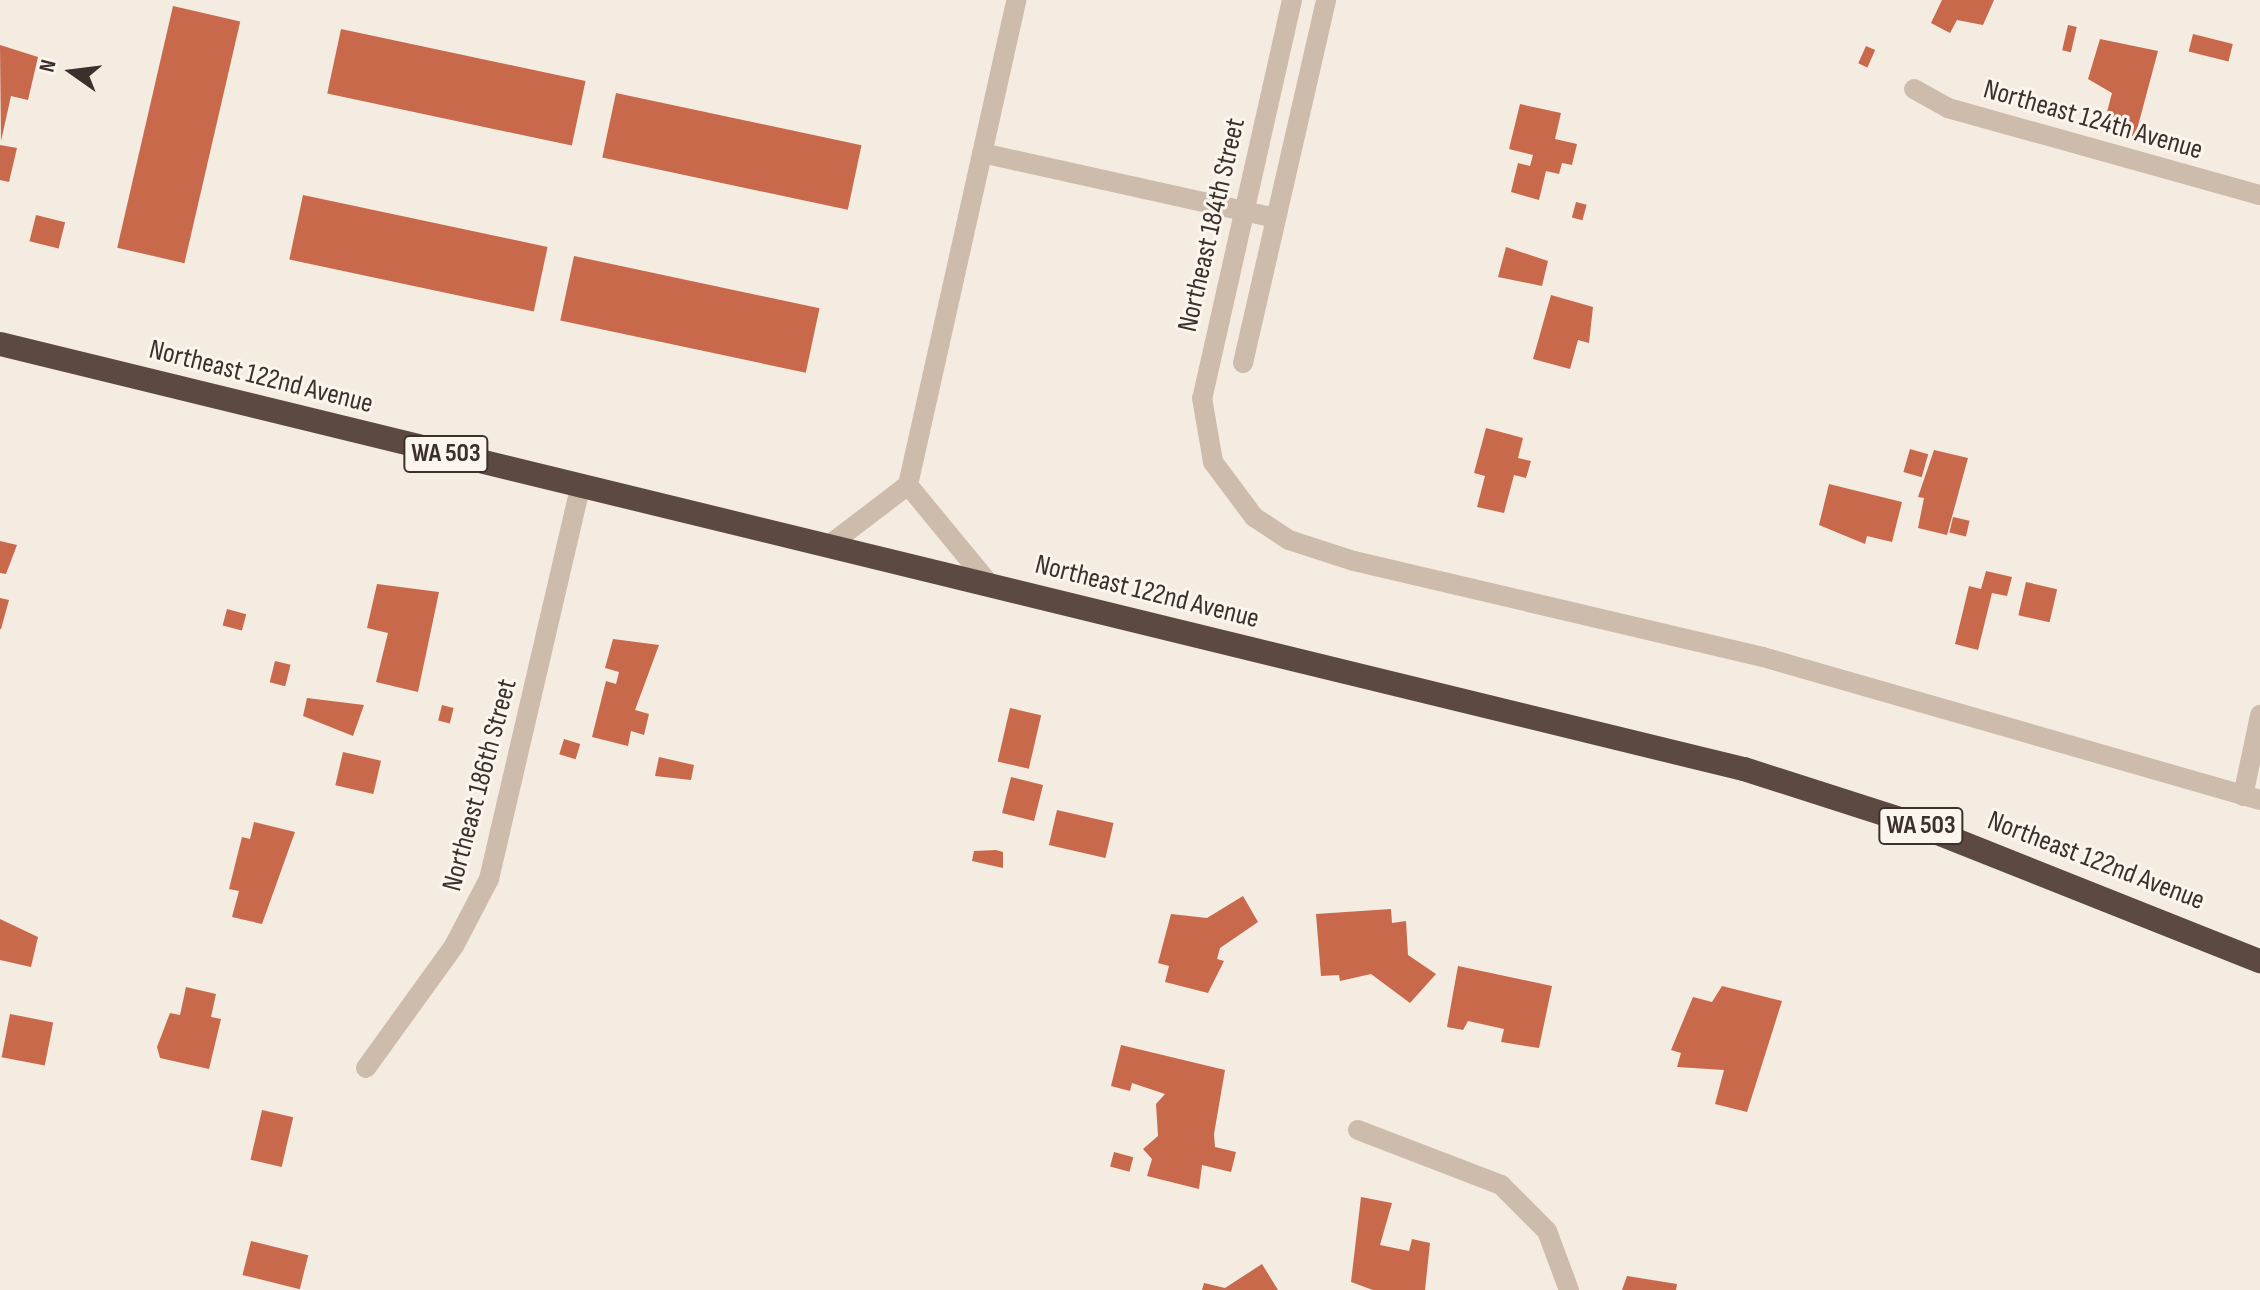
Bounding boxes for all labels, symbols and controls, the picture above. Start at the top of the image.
north arrow [32,32,112,112]
text: N [34,57,63,75]
street label: Northeast 124th Avenue [1980,73,2206,167]
street label: Northeast 184th Street [1171,115,1253,335]
street label: Northeast 122nd Avenue [146,333,376,421]
road number: WA 503 [402,432,490,476]
street label: Northeast 122nd Avenue [1032,548,1262,636]
street label: Northeast 186th Street [436,675,524,895]
road number: WA 503 [1877,804,1965,848]
street label: Northeast 122nd Avenue [1983,804,2209,918]

